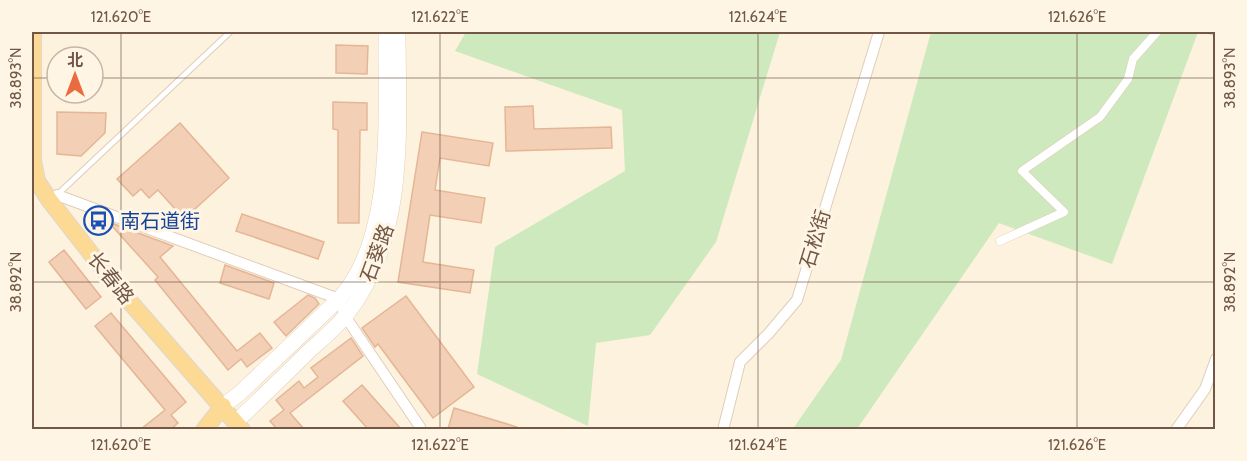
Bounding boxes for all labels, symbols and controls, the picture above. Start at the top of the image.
text: 121.620°E [91,8,151,26]
text: 121.622°E [411,8,469,26]
text: 121.624°E [729,8,787,26]
text: 121.626°E [1048,8,1106,26]
north arrow [45,45,105,105]
text: 38.893°N [7,48,25,108]
text: 38.893°N [1221,48,1239,108]
text: 北 [67,51,83,70]
bus stop icon: 南石道街 [83,205,115,237]
street label: 石松街 [795,207,835,271]
place label: 南石道街 [120,209,200,233]
street label: 石葵路 [355,221,399,285]
street label: 长春路 [83,247,139,309]
text: 38.892°N [7,252,25,312]
text: 38.892°N [1221,252,1239,312]
text: 121.620°E [91,436,151,454]
text: 121.622°E [411,436,469,454]
text: 121.624°E [729,436,787,454]
text: 121.626°E [1048,436,1106,454]

